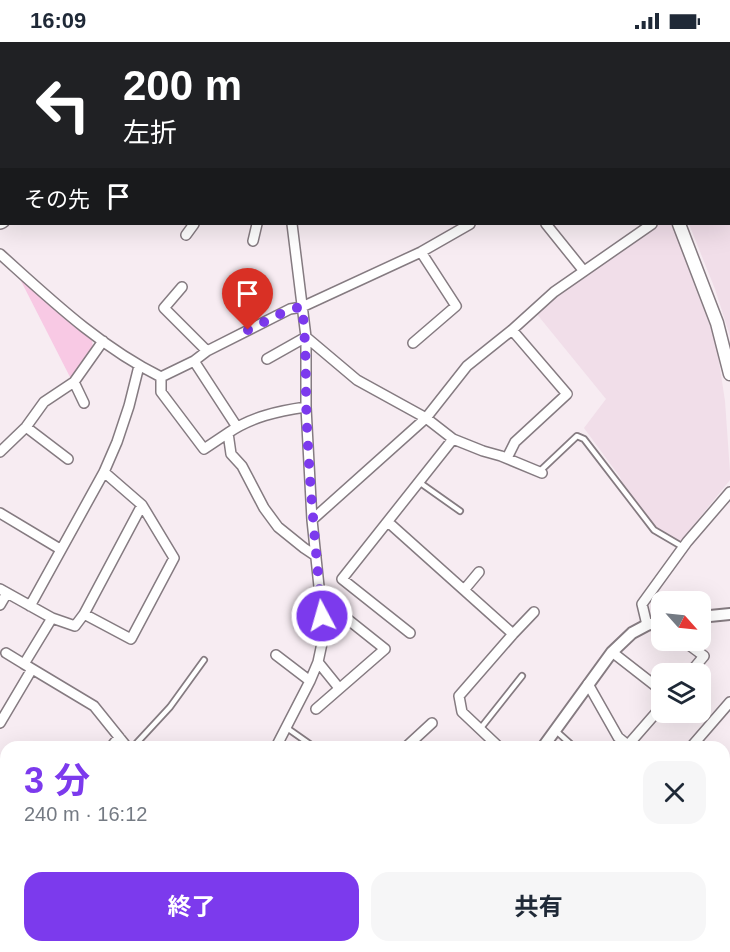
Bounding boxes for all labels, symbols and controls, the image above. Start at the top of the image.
text: 16:09 [30,8,86,33]
text: 200 m [123,62,242,109]
icon: left [24,66,102,144]
text: 左折 [123,118,177,148]
icon: arrive [102,180,135,213]
text: その先 [24,187,90,212]
pin [222,268,273,330]
icon: arrive [231,277,264,310]
position arrow [290,584,354,648]
north arrow [651,591,711,651]
map controls [651,591,711,723]
button: layers [651,663,711,723]
text: 3 分 [24,760,90,801]
button: close [643,761,706,824]
text: 240 m · 16:12 [24,803,147,825]
button: 終了 [24,872,359,941]
button: 共有 [371,872,706,941]

